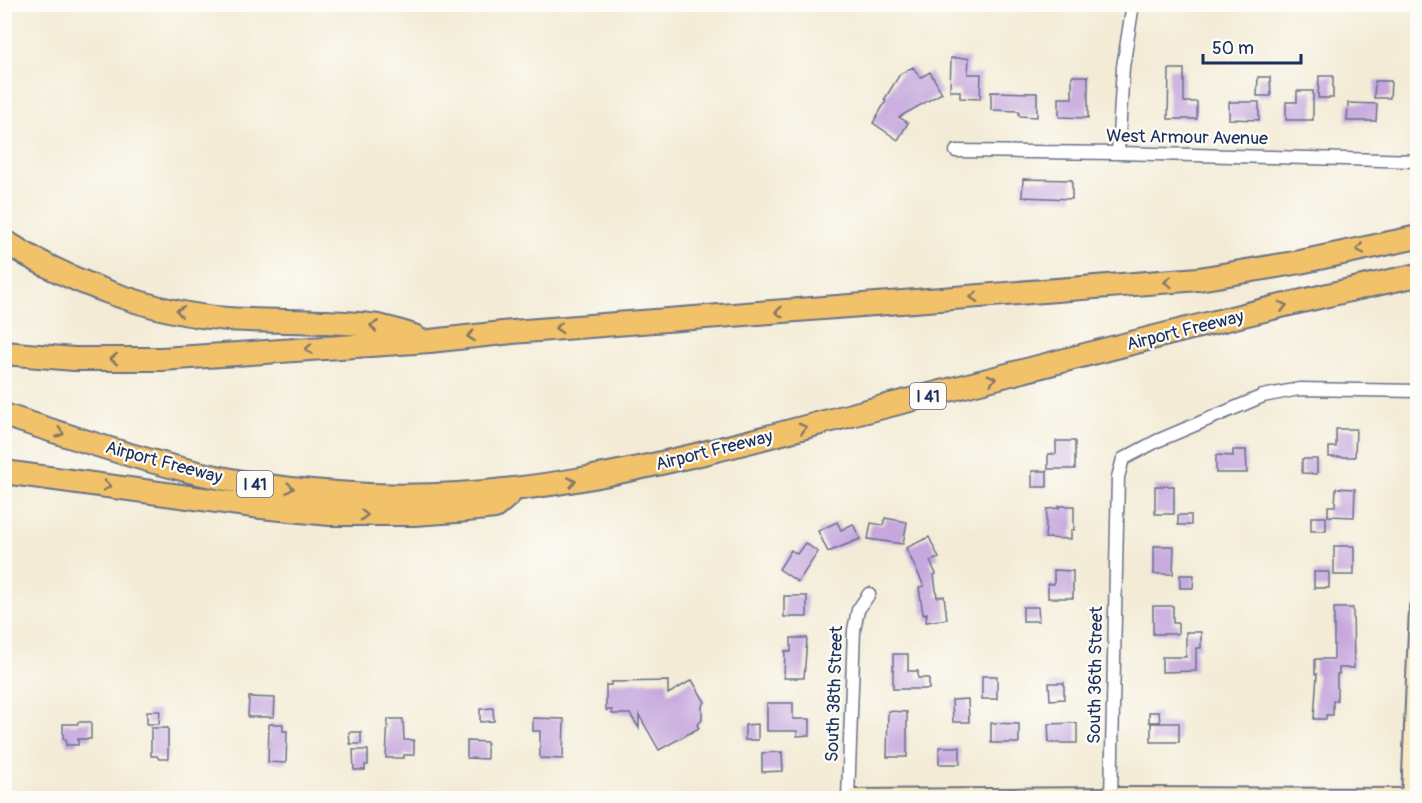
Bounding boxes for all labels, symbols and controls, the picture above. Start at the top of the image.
scale bar [1203,27,1300,65]
text: 50 m [1212,37,1254,60]
street label: West Armour Avenue [1106,125,1268,150]
one-way arrow [1356,242,1366,255]
one-way arrow [1164,275,1173,288]
one-way arrow [969,290,978,303]
one-way arrow [1278,300,1288,313]
one-way arrow [175,305,185,318]
one-way arrow [775,305,784,318]
street label: Airport Freeway [1124,305,1246,356]
one-way arrow [369,320,379,333]
one-way arrow [555,322,564,335]
one-way arrow [466,330,475,342]
one-way arrow [304,342,313,355]
one-way arrow [110,353,119,365]
one-way arrow [987,374,997,387]
road number: I 41 [910,383,946,409]
one-way arrow [797,423,808,435]
street label: Airport Freeway [653,425,775,476]
one-way arrow [54,426,65,438]
street label: Airport Freeway [103,436,225,489]
road number: I 41 [237,471,273,497]
one-way arrow [568,476,577,488]
one-way arrow [103,480,112,492]
one-way arrow [285,481,295,494]
one-way arrow [359,508,368,521]
street label: South 36th Street [1083,605,1108,744]
street label: South 38th Street [821,625,848,763]

